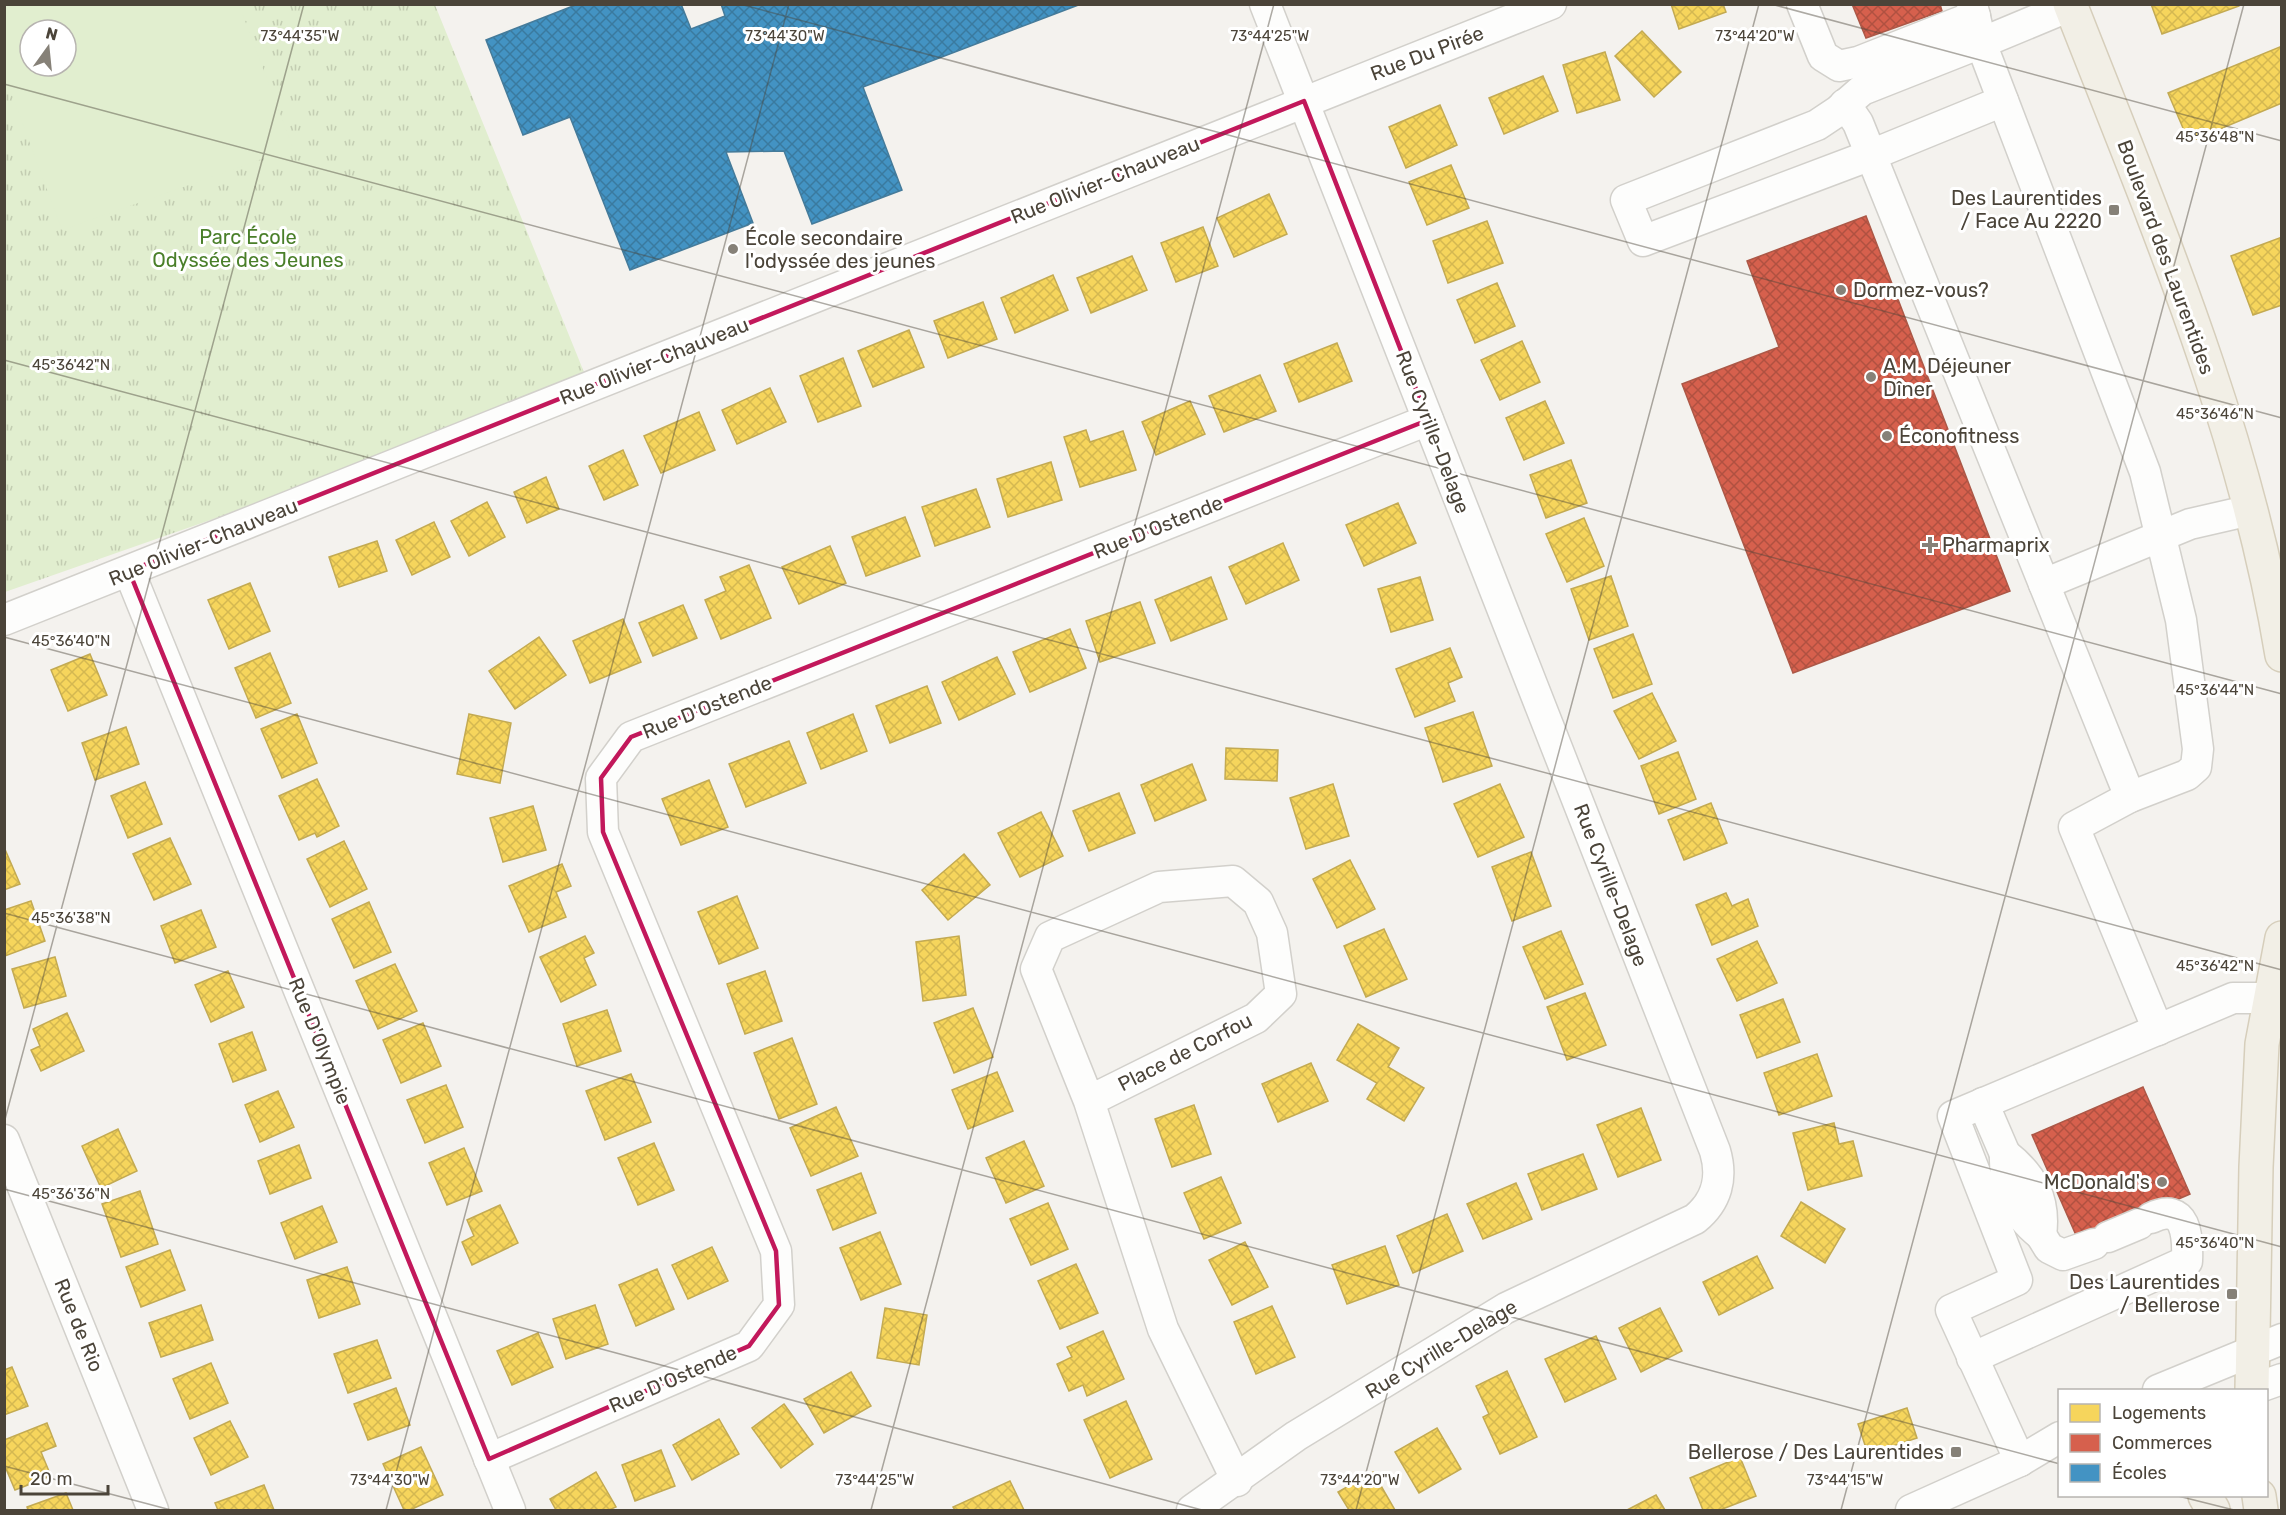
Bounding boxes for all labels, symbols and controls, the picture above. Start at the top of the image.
north arrow [18,18,78,78]
street label: Rue Du Pirée [1367,20,1487,86]
text: N [44,23,60,45]
text: 73°44'35"W [261,27,340,45]
text: 73°44'30"W [745,27,825,45]
text: 73°44'25"W [1231,27,1309,45]
text: 73°44'20"W [1715,27,1795,45]
text: 45°36'48"N [2176,128,2254,146]
street label: Rue Olivier-Chauveau [1007,131,1203,229]
street label: Boulevard des Laurentides [2112,137,2220,377]
place label: Des Laurentides / Face Au 2220 [1951,186,2102,233]
marker: Des Laurentides / Face Au 2220 [2107,203,2121,217]
park label: Parc École Odyssée des Jeunes [152,225,344,272]
place label: École secondaire l'odyssée des jeunes [745,226,935,273]
marker: École secondaire l'odyssée des jeunes [726,242,740,256]
place label: Dormez-vous? [1853,278,1989,302]
marker: Dormez-vous? [1834,283,1848,297]
street label: Rue Olivier-Chauveau [556,312,752,410]
street label: Rue Cyrille-Delage [1391,347,1475,517]
place label: A.M. Déjeuner Dîner [1883,354,2012,401]
text: 45°36'42"N [32,356,110,374]
marker: A.M. Déjeuner Dîner [1864,370,1878,384]
text: 45°36'46"N [2176,405,2254,423]
place label: Éconofitness [1899,424,2020,448]
marker: Éconofitness [1880,429,1894,443]
street label: Rue D'Ostende [1090,490,1226,564]
street label: Rue Olivier-Chauveau [105,493,301,591]
place label: Pharmaprix [1942,533,2050,557]
marker: Pharmaprix [1923,538,1937,552]
text: 45°36'40"N [32,632,110,650]
street label: Rue D'Ostende [639,670,775,744]
text: 45°36'44"N [2176,681,2254,699]
street label: Rue Cyrille-Delage [1569,800,1653,970]
text: 45°36'38"N [31,909,111,927]
text: 45°36'42"N [2176,957,2254,975]
street label: Rue D'Olympie [284,974,356,1108]
street label: Place de Corfou [1114,1008,1256,1096]
place label: McDonald's [2044,1170,2150,1194]
marker: McDonald's [2155,1175,2169,1189]
text: 45°36'36"N [32,1185,110,1203]
text: 45°36'40"N [2176,1234,2254,1252]
place label: Des Laurentides / Bellerose [2069,1270,2220,1317]
street label: Rue de Rio [49,1275,109,1375]
marker: Des Laurentides / Bellerose [2225,1287,2239,1301]
street label: Rue Cyrille-Delage [1361,1294,1521,1404]
street label: Rue D'Ostende [605,1340,741,1418]
legend [2058,1389,2268,1497]
text: Logements [2112,1402,2206,1424]
text: Commerces [2112,1432,2212,1454]
place label: Bellerose / Des Laurentides [1688,1440,1944,1464]
marker: Bellerose / Des Laurentides [1949,1445,1963,1459]
scale bar [21,1458,108,1496]
text: Écoles [2112,1462,2167,1484]
text: 20 m [30,1468,72,1490]
text: 73°44'30"W [350,1471,430,1489]
text: 73°44'25"W [836,1471,914,1489]
text: 73°44'20"W [1320,1471,1400,1489]
text: 73°44'15"W [1807,1471,1883,1489]

